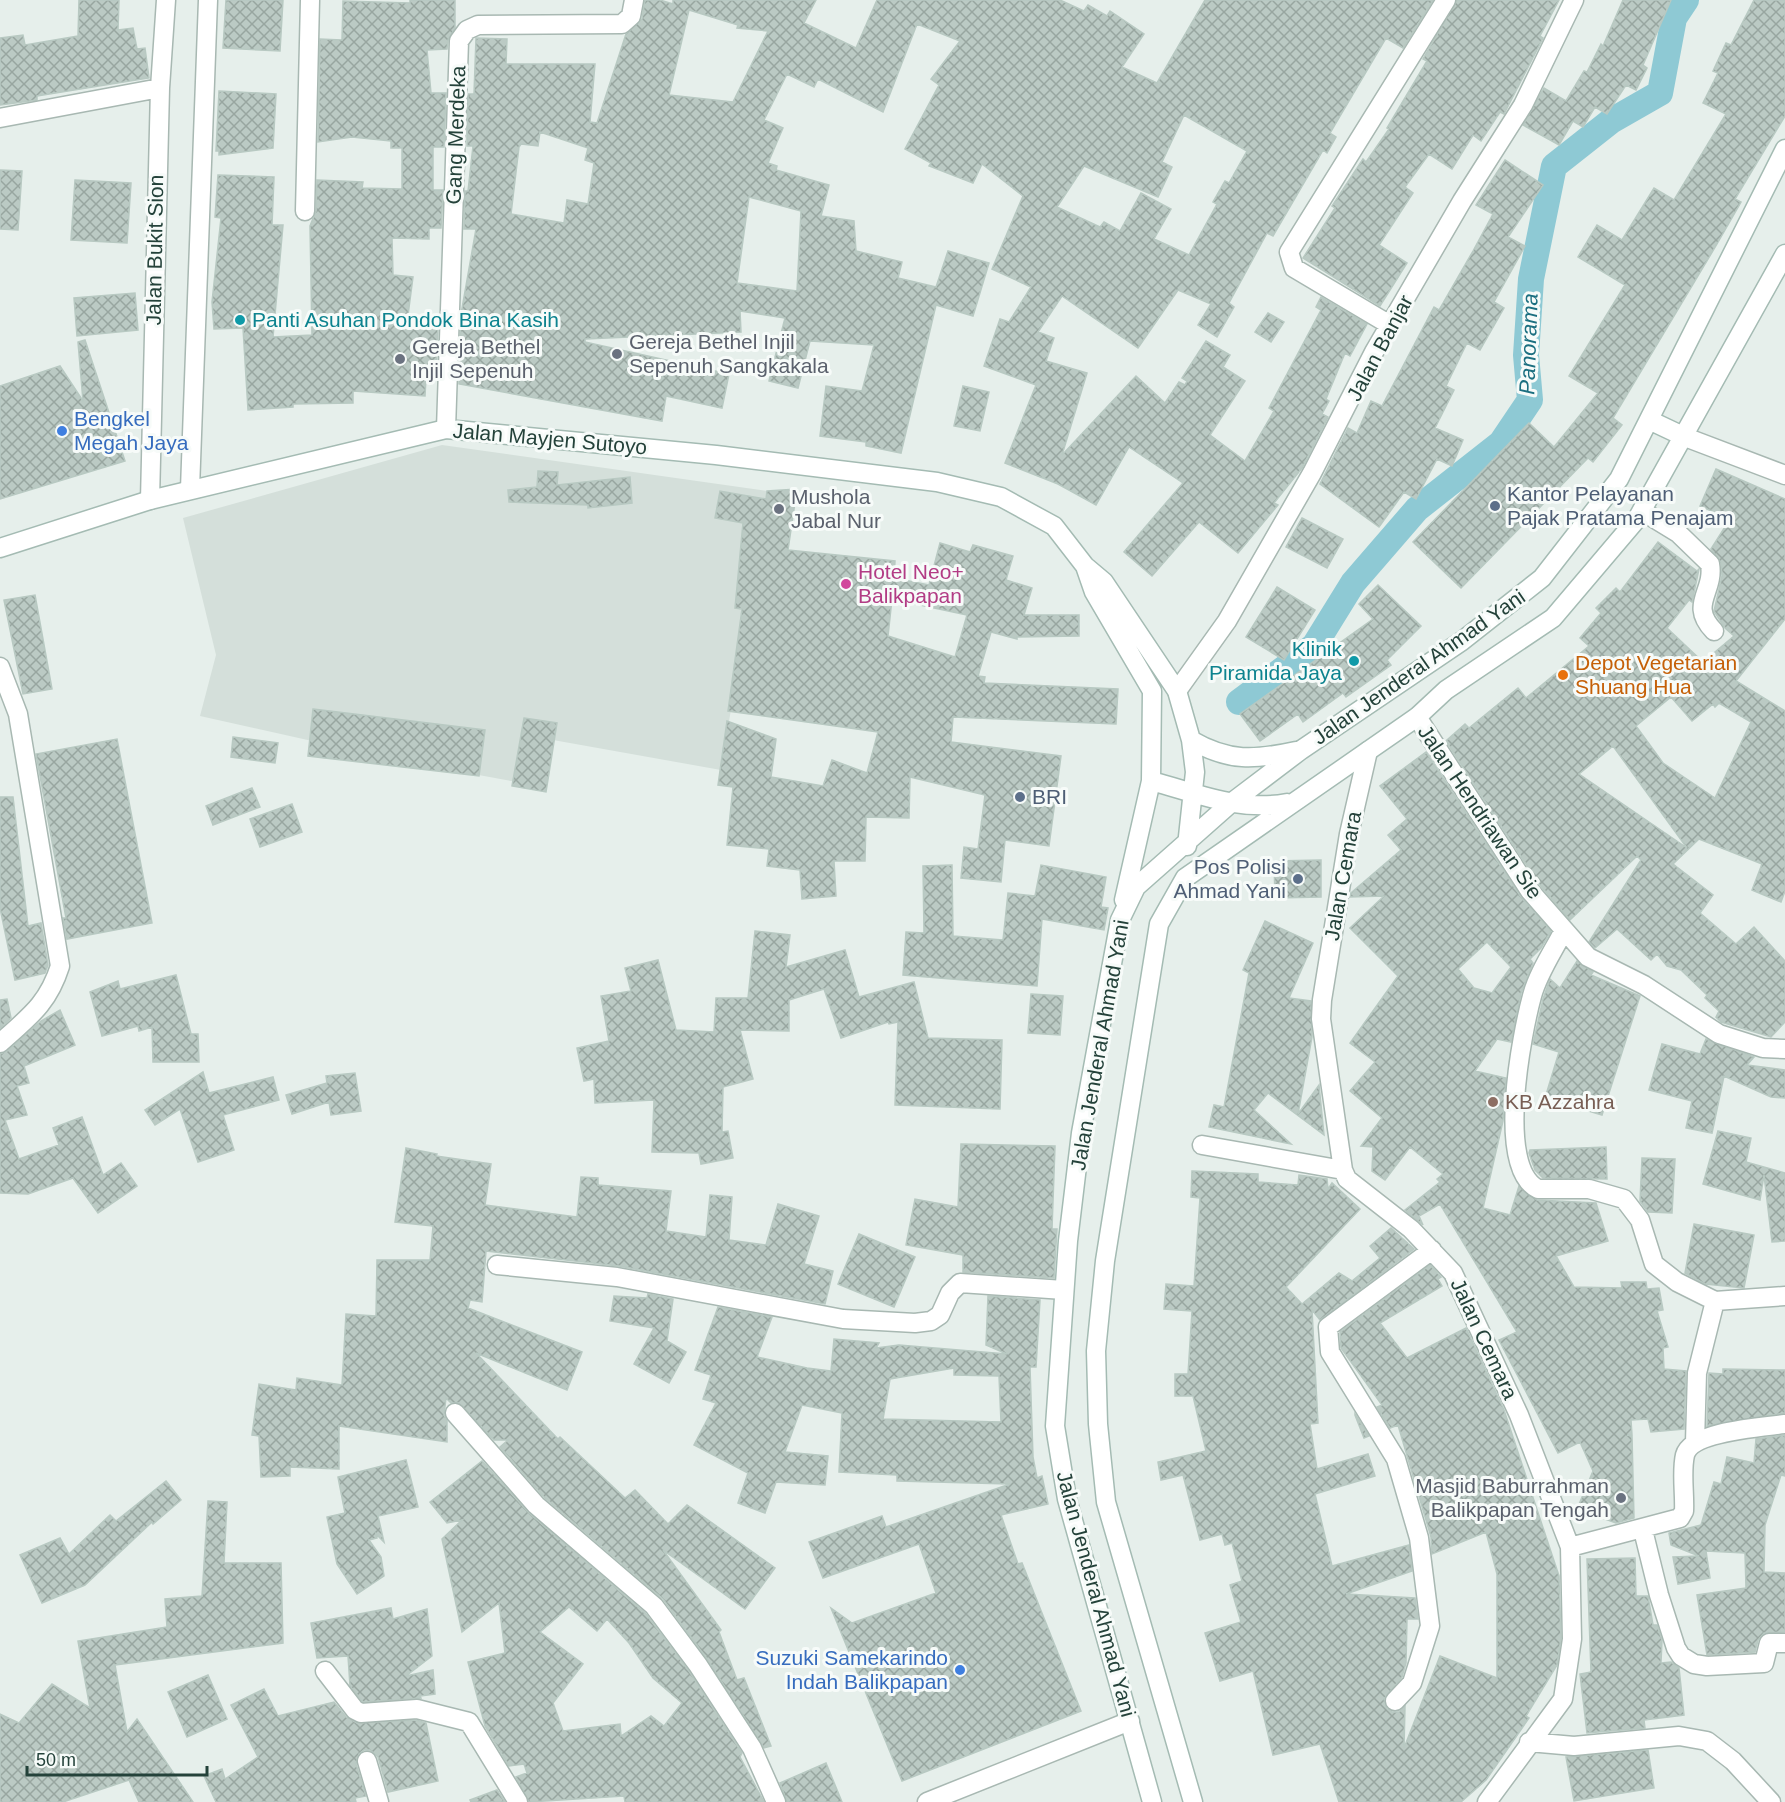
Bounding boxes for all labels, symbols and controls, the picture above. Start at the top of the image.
street label: Gang Merdeka [442,65,469,205]
street label: Jalan Bukit Sion [142,175,167,325]
street label: Jalan Banjar [1342,291,1417,405]
water label: Panorama [1514,293,1543,395]
place label: Panti Asuhan Pondok Bina Kasih [252,308,559,331]
marker: Panti Asuhan Pondok Bina Kasih [233,313,247,327]
place label: Gereja Bethel Injil Sepenuh Sangkakala [629,330,829,377]
place label: Gereja Bethel Injil Sepenuh [412,335,540,382]
marker: Gereja Bethel Injil Sepenuh Sangkakala [610,347,624,361]
marker: Gereja Bethel Injil Sepenuh [393,352,407,366]
place label: Bengkel Megah Jaya [74,407,189,454]
street label: Jalan Mayjen Sutoyo [452,419,648,458]
marker: Bengkel Megah Jaya [55,424,69,438]
place label: Kantor Pelayanan Pajak Pratama Penajam [1507,482,1733,529]
place label: Mushola Jabal Nur [791,485,881,532]
marker: Kantor Pelayanan Pajak Pratama Penajam [1488,499,1502,513]
marker: Mushola Jabal Nur [772,502,786,516]
place label: Hotel Neo+ Balikpapan [858,560,964,607]
marker: Hotel Neo+ Balikpapan [839,577,853,591]
street label: Jalan Jenderal Ahmad Yani [1308,584,1529,749]
place label: Klinik Piramida Jaya [1209,637,1342,684]
place label: Depot Vegetarian Shuang Hua [1575,651,1737,698]
marker: Klinik Piramida Jaya [1347,654,1361,668]
marker: Depot Vegetarian Shuang Hua [1556,668,1570,682]
street label: Jalan Hendriawan Sie [1414,721,1547,903]
place label: BRI [1032,785,1067,808]
marker: BRI [1013,790,1027,804]
street label: Jalan Cemara [1320,809,1365,942]
place label: Pos Polisi Ahmad Yani [1174,855,1286,902]
marker: Pos Polisi Ahmad Yani [1291,872,1305,886]
street label: Jalan Jenderal Ahmad Yani [1066,918,1133,1172]
place label: KB Azzahra [1505,1090,1615,1113]
marker: KB Azzahra [1486,1095,1500,1109]
street label: Jalan Cemara [1446,1275,1523,1403]
street label: Jalan Jenderal Ahmad Yani [1053,1468,1140,1719]
place label: Masjid Baburrahman Balikpapan Tengah [1415,1474,1609,1521]
marker: Masjid Baburrahman Balikpapan Tengah [1614,1491,1628,1505]
place label: Suzuki Samekarindo Indah Balikpapan [755,1646,948,1693]
marker: Suzuki Samekarindo Indah Balikpapan [953,1663,967,1677]
scale bar [27,1739,207,1777]
text: 50 m [36,1750,76,1770]

